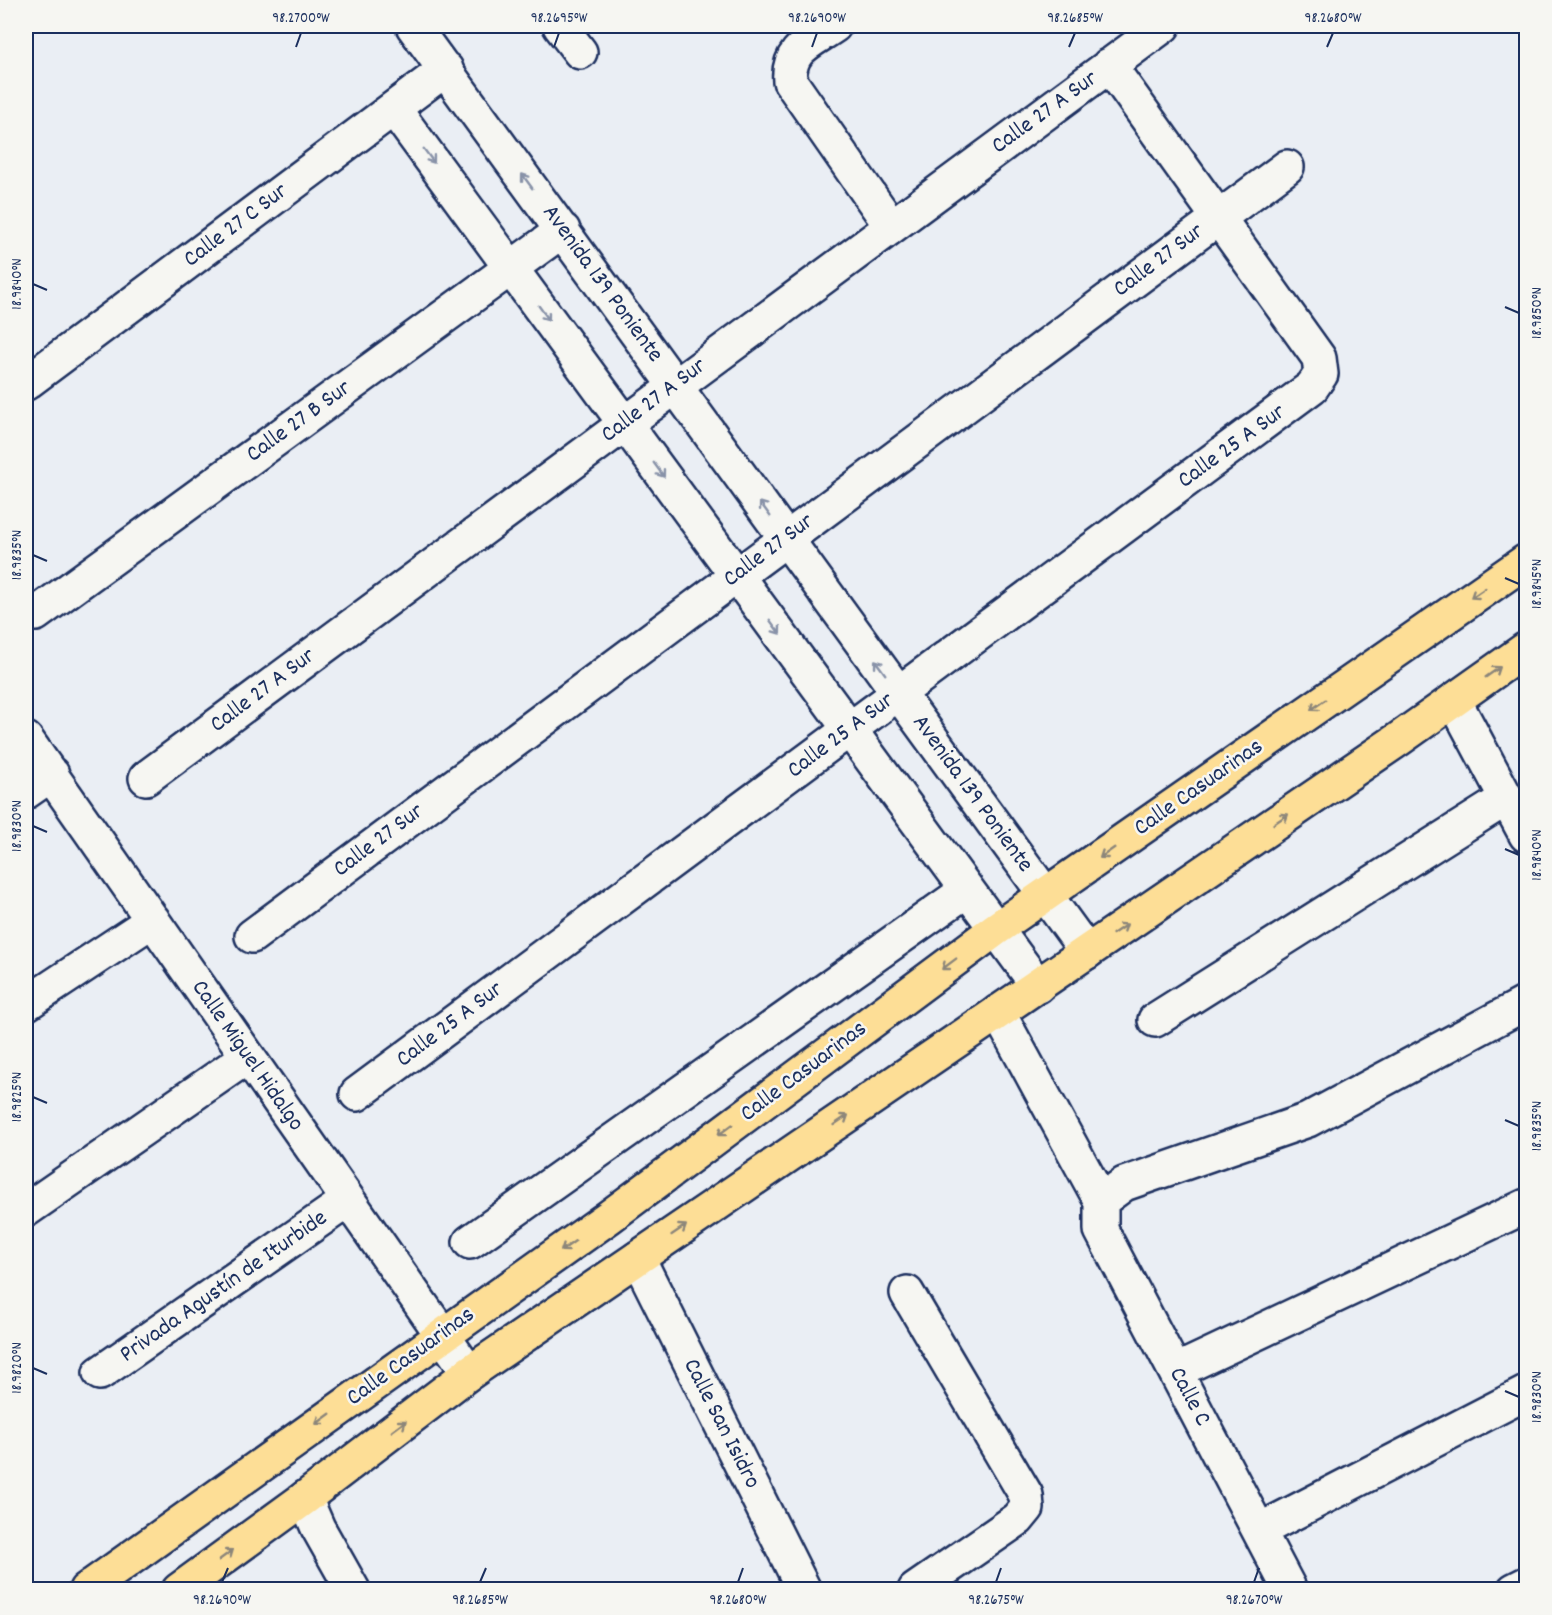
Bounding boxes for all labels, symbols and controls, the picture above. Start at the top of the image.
text: 98.2700°W [272,8,330,30]
text: 98.2695°W [531,8,588,30]
text: 98.2690°W [788,8,846,30]
text: 98.2685°W [1047,8,1103,30]
text: 98.2680°W [1305,8,1362,30]
street label: Calle 27 A Sur [985,63,1105,163]
one-way arrow [423,147,435,163]
one-way arrow [521,174,533,190]
street label: Calle 27 C Sur [177,175,295,277]
street label: Avenida 139 Poniente [533,198,671,370]
street label: Calle 27 Sur [1107,216,1211,306]
text: 18.9840°N [7,258,29,310]
text: 18.9850°N [1527,287,1549,339]
one-way arrow [538,304,550,320]
street label: Calle 27 A Sur [594,350,714,452]
street label: Calle 27 B Sur [239,372,359,472]
street label: Calle 25 A Sur [1171,396,1293,498]
one-way arrow [653,462,666,478]
one-way arrow [759,501,771,517]
street label: Calle 27 Sur [717,506,821,596]
text: 18.9835°N [7,530,29,580]
text: 18.9845°N [1527,559,1549,609]
one-way arrow [1470,588,1487,600]
one-way arrow [768,619,781,635]
street label: Calle 27 A Sur [203,640,323,742]
one-way arrow [874,659,886,675]
one-way arrow [1485,666,1501,678]
street label: Calle 25 A Sur [780,684,902,788]
one-way arrow [1310,699,1327,711]
street label: Avenida 139 Poniente [903,708,1041,880]
street label: Calle Casuarinas [1127,731,1271,845]
street label: Calle 27 Sur [327,796,431,886]
text: 18.9830°N [7,800,29,852]
one-way arrow [1273,813,1289,825]
text: 18.9840°N [1527,829,1549,881]
one-way arrow [1099,847,1115,859]
one-way arrow [1112,923,1128,935]
one-way arrow [942,958,958,970]
street label: Calle Miguel Hidalgo [182,973,312,1139]
street label: Calle 25 A Sur [389,973,511,1077]
street label: Calle Casuarinas [733,1013,875,1131]
text: 18.9825°N [7,1072,29,1122]
text: 18.9835°N [1527,1101,1549,1151]
one-way arrow [832,1114,848,1126]
one-way arrow [718,1124,734,1137]
street label: Privada Agustín de Iturbide [113,1202,335,1372]
one-way arrow [671,1224,687,1236]
one-way arrow [560,1240,576,1252]
street label: Calle Casuarinas [340,1299,482,1415]
text: 18.9820°N [7,1342,29,1394]
street label: Calle San Isidro [674,1353,768,1495]
street label: Calle C [1159,1361,1219,1433]
text: 18.9830°N [1527,1371,1549,1423]
one-way arrow [316,1413,332,1426]
one-way arrow [391,1420,407,1433]
one-way arrow [218,1549,234,1561]
text: 98.2690°W [193,1590,251,1612]
text: 98.2685°W [452,1590,508,1612]
text: 98.2680°W [710,1590,767,1612]
text: 98.2675°W [968,1590,1024,1612]
text: 98.2670°W [1226,1590,1283,1612]

